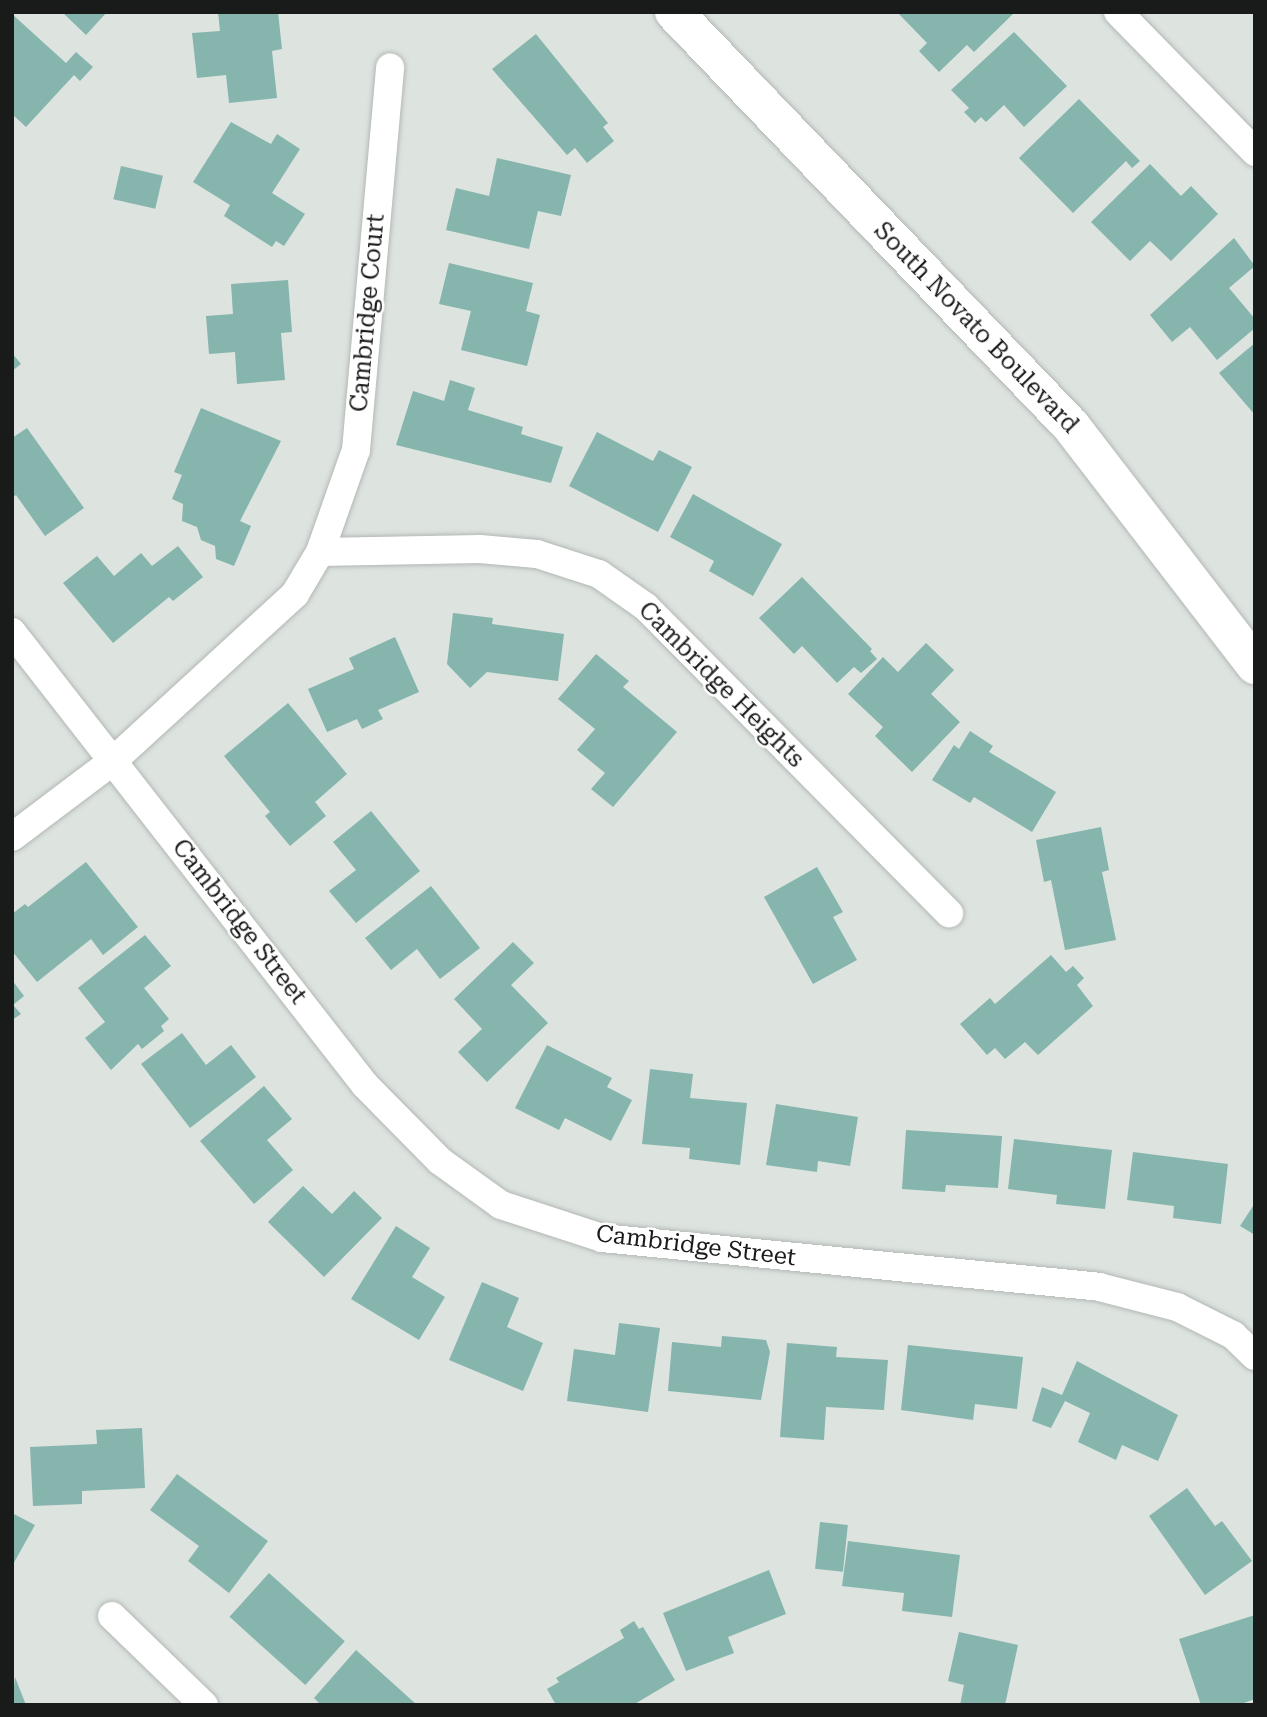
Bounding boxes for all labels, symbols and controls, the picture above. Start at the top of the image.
street label: Cambridge Court [345,213,391,413]
street label: South Novato Boulevard [868,217,1084,439]
street label: Cambridge Heights [632,596,810,774]
street label: Cambridge Street [166,834,312,1010]
street label: Cambridge Street [594,1219,798,1273]

